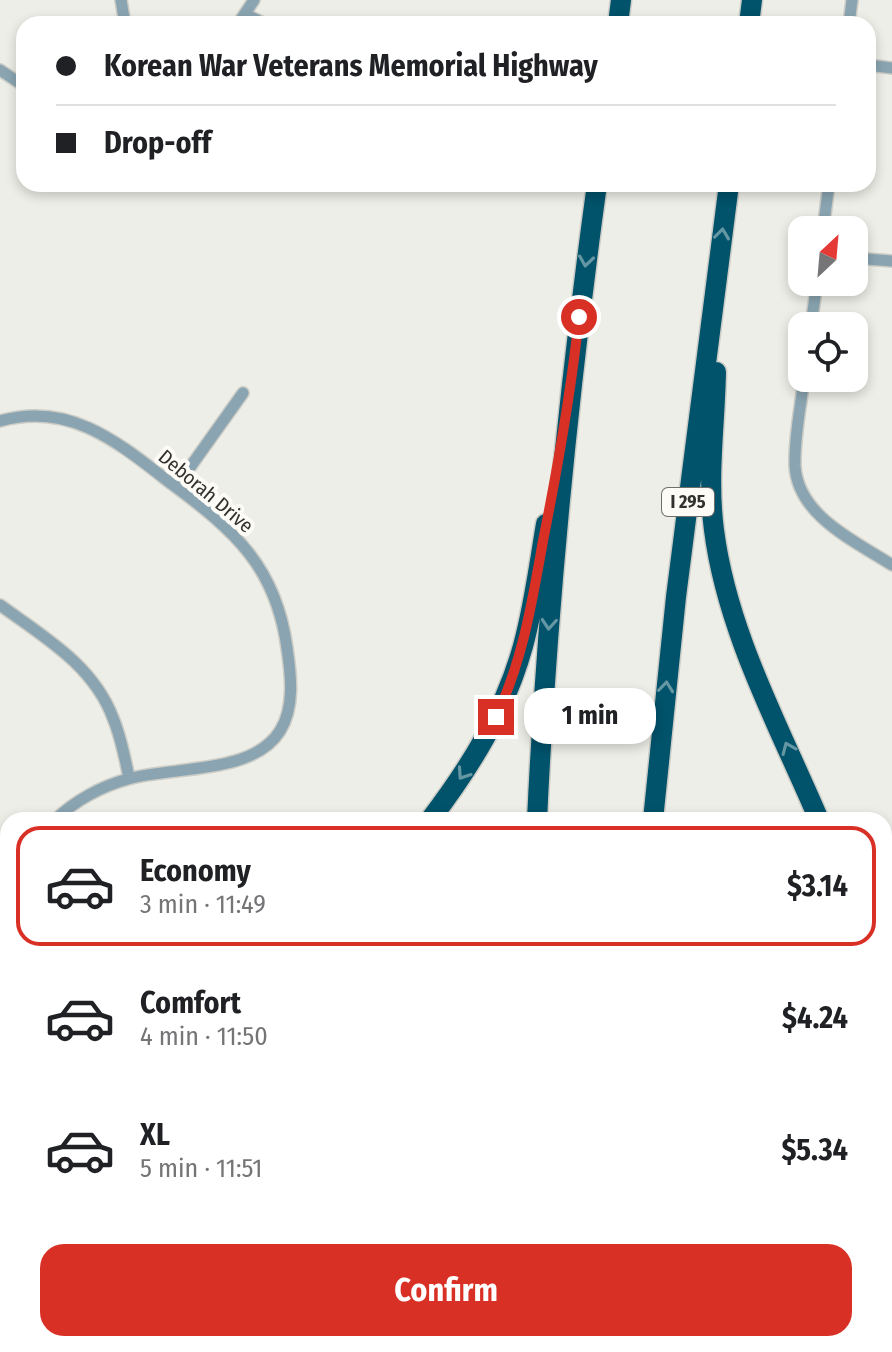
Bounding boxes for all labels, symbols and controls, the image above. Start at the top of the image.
text: Korean War Veterans Memorial Highway [104,48,598,84]
text: Drop-off [104,125,211,161]
north arrow [788,216,868,296]
map controls [788,216,868,392]
one-way arrow [713,227,730,241]
one-way arrow [578,254,595,268]
route start [561,299,597,335]
button: locate [788,312,868,392]
street label: Deborah Drive [154,444,258,538]
road number: I 295 [662,488,714,516]
one-way arrow [541,618,558,631]
one-way arrow [657,680,674,694]
callout: 1 min [524,689,656,745]
route end [478,699,514,735]
text: 1 min [562,700,618,731]
one-way arrow [782,742,798,756]
one-way arrow [458,766,473,780]
icon: car [44,850,116,922]
text: Economy [140,853,251,889]
text: $3.14 [787,868,848,904]
text: 3 min · 11:49 [140,889,266,920]
icon: car [44,982,116,1054]
text: Comfort [140,985,241,1021]
text: $4.24 [782,1000,848,1036]
text: 4 min · 11:50 [140,1021,268,1052]
icon: car [44,1114,116,1186]
text: XL [140,1117,170,1153]
text: $5.34 [781,1132,848,1168]
text: 5 min · 11:51 [140,1153,262,1184]
button: Confirm [40,1244,852,1336]

